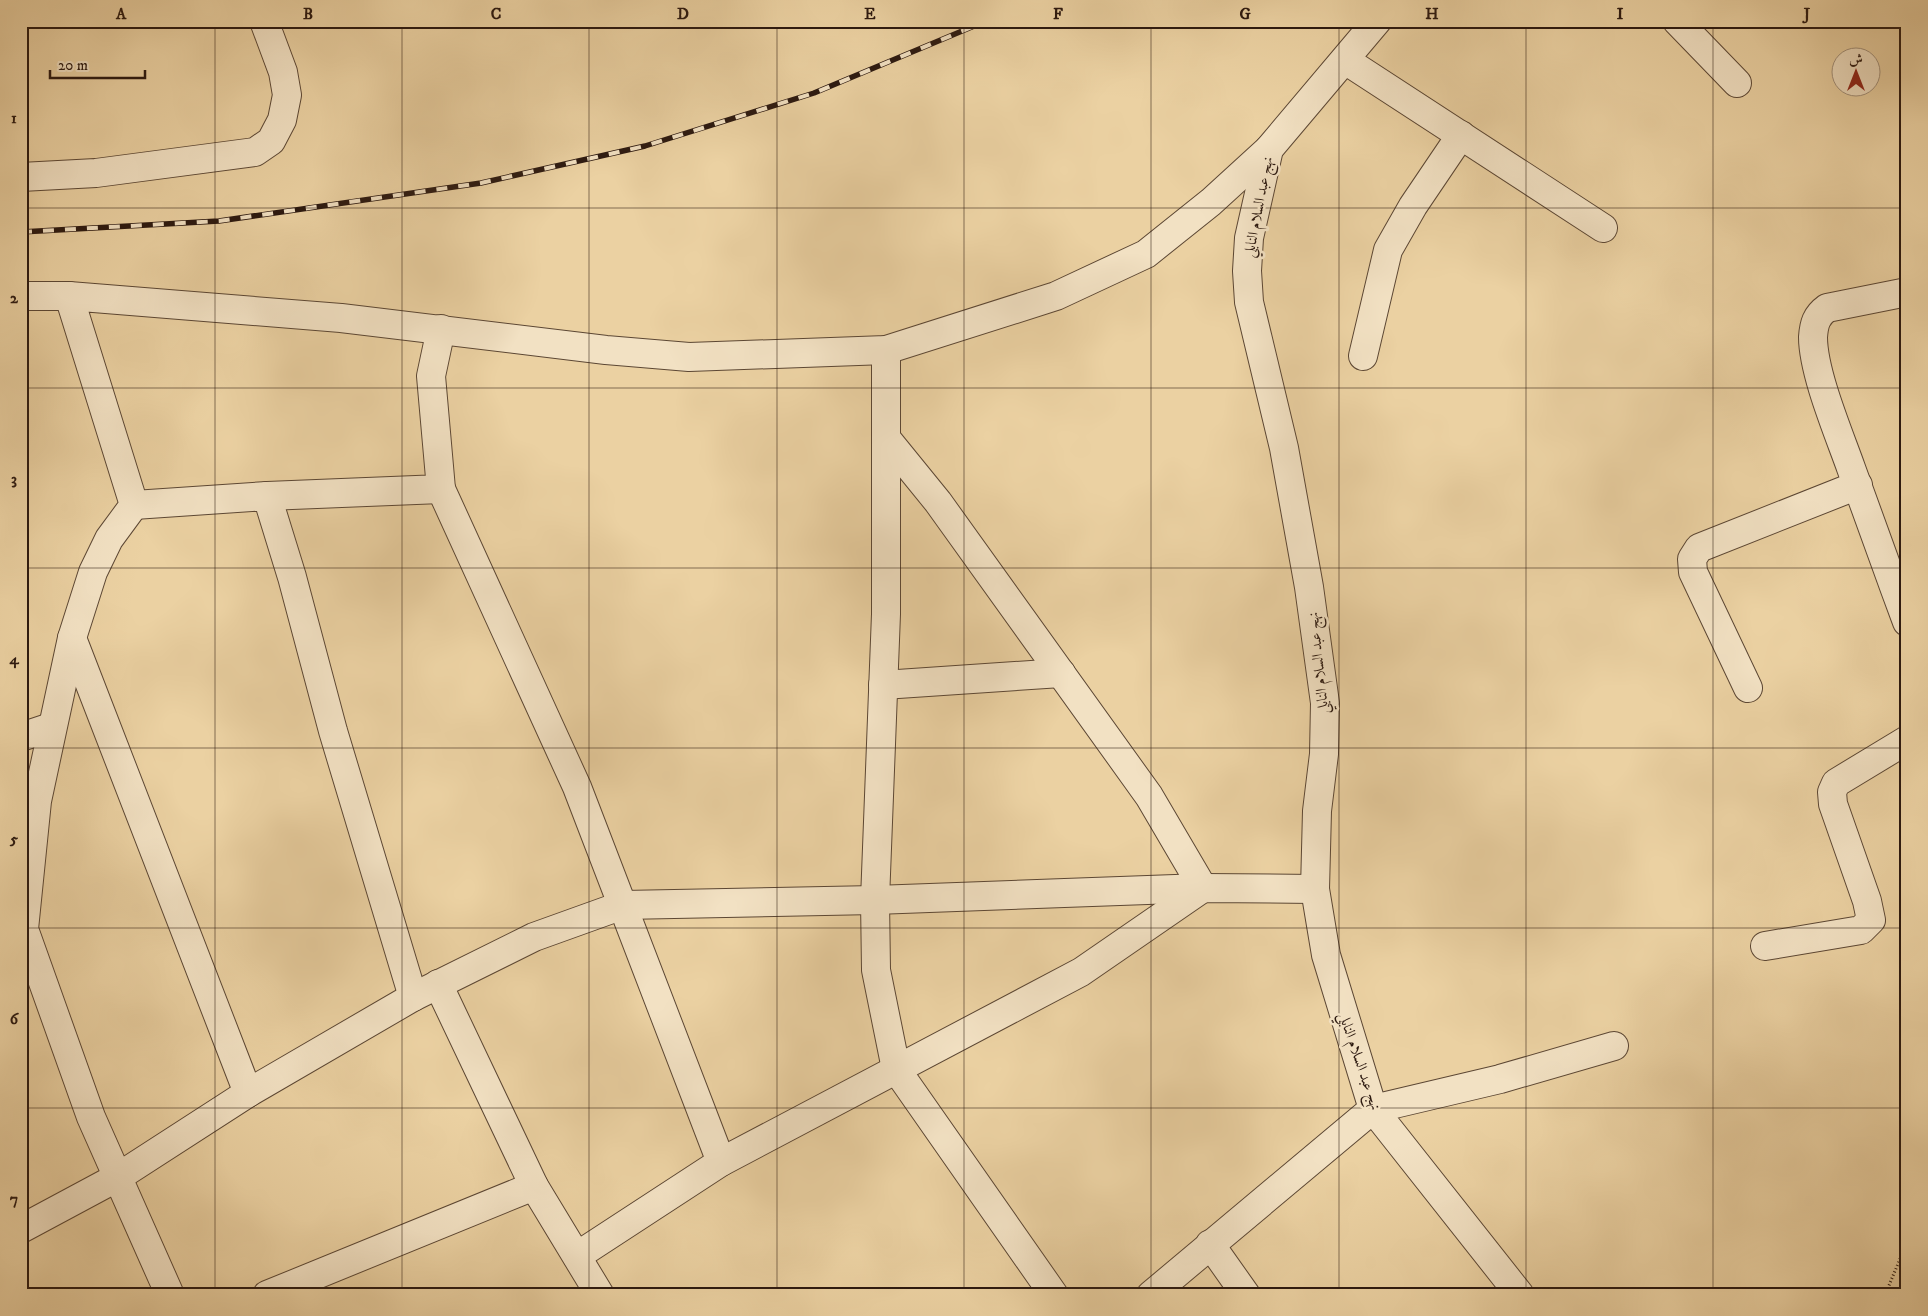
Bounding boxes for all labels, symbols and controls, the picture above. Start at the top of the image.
text: A [115,4,127,24]
text: B [303,4,313,24]
text: C [491,4,501,24]
text: D [677,4,689,24]
text: E [864,4,876,24]
text: F [1053,4,1063,24]
text: G [1239,4,1251,24]
text: H [1425,4,1439,24]
text: I [1617,4,1624,24]
text: J [1802,4,1811,24]
scale bar [50,48,145,80]
north arrow [1830,48,1880,98]
text: ش [1849,51,1863,69]
text: 20 m [58,56,88,75]
text: 1 [11,108,17,128]
street label: نهج عبد السلام النابلي [1239,155,1282,260]
text: 2 [10,288,19,308]
text: 3 [11,469,17,489]
street label: نهج عبد السلام النابلي [1304,611,1337,715]
text: 4 [8,649,19,669]
text: 5 [9,829,18,849]
text: 6 [10,1009,20,1029]
street label: نهج عبد السلام النابلي [1330,1010,1385,1114]
text: 7 [10,1189,18,1209]

